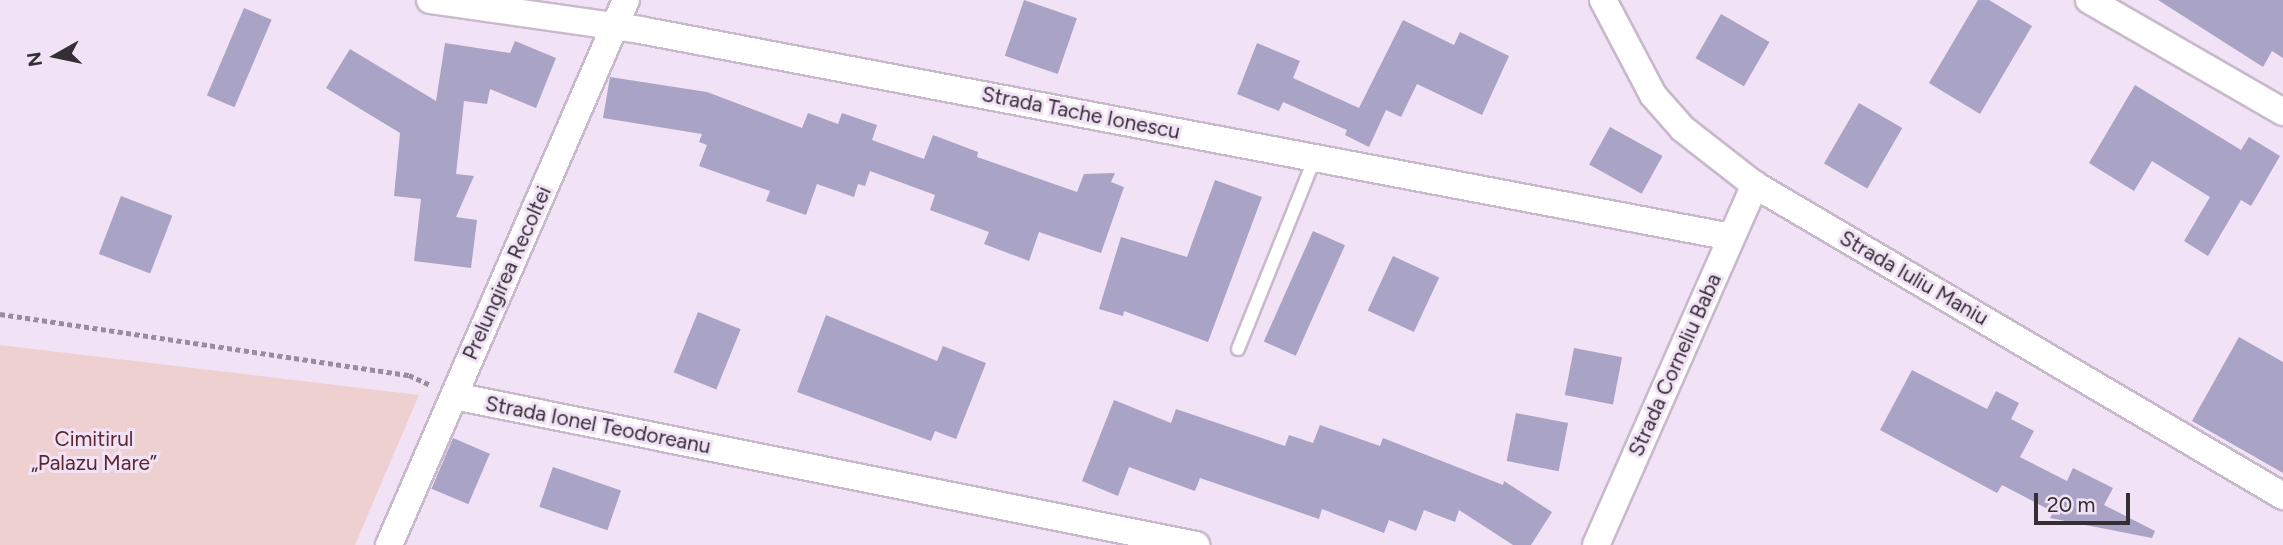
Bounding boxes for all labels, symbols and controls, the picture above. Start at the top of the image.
north arrow [21,21,91,91]
text: N [22,50,47,68]
street label: Strada Tache Ionescu [980,81,1182,145]
street label: Prelungirea Recoltei [457,182,557,364]
street label: Strada Iuliu Maniu [1835,225,1993,331]
street label: Strada Corneliu Baba [1623,270,1727,460]
street label: Strada Ionel Teodoreanu [483,391,713,459]
park label: Cimitirul „Palazu Mare” [31,426,157,476]
scale bar [2038,478,2134,522]
text: 20 m [2047,492,2095,517]

